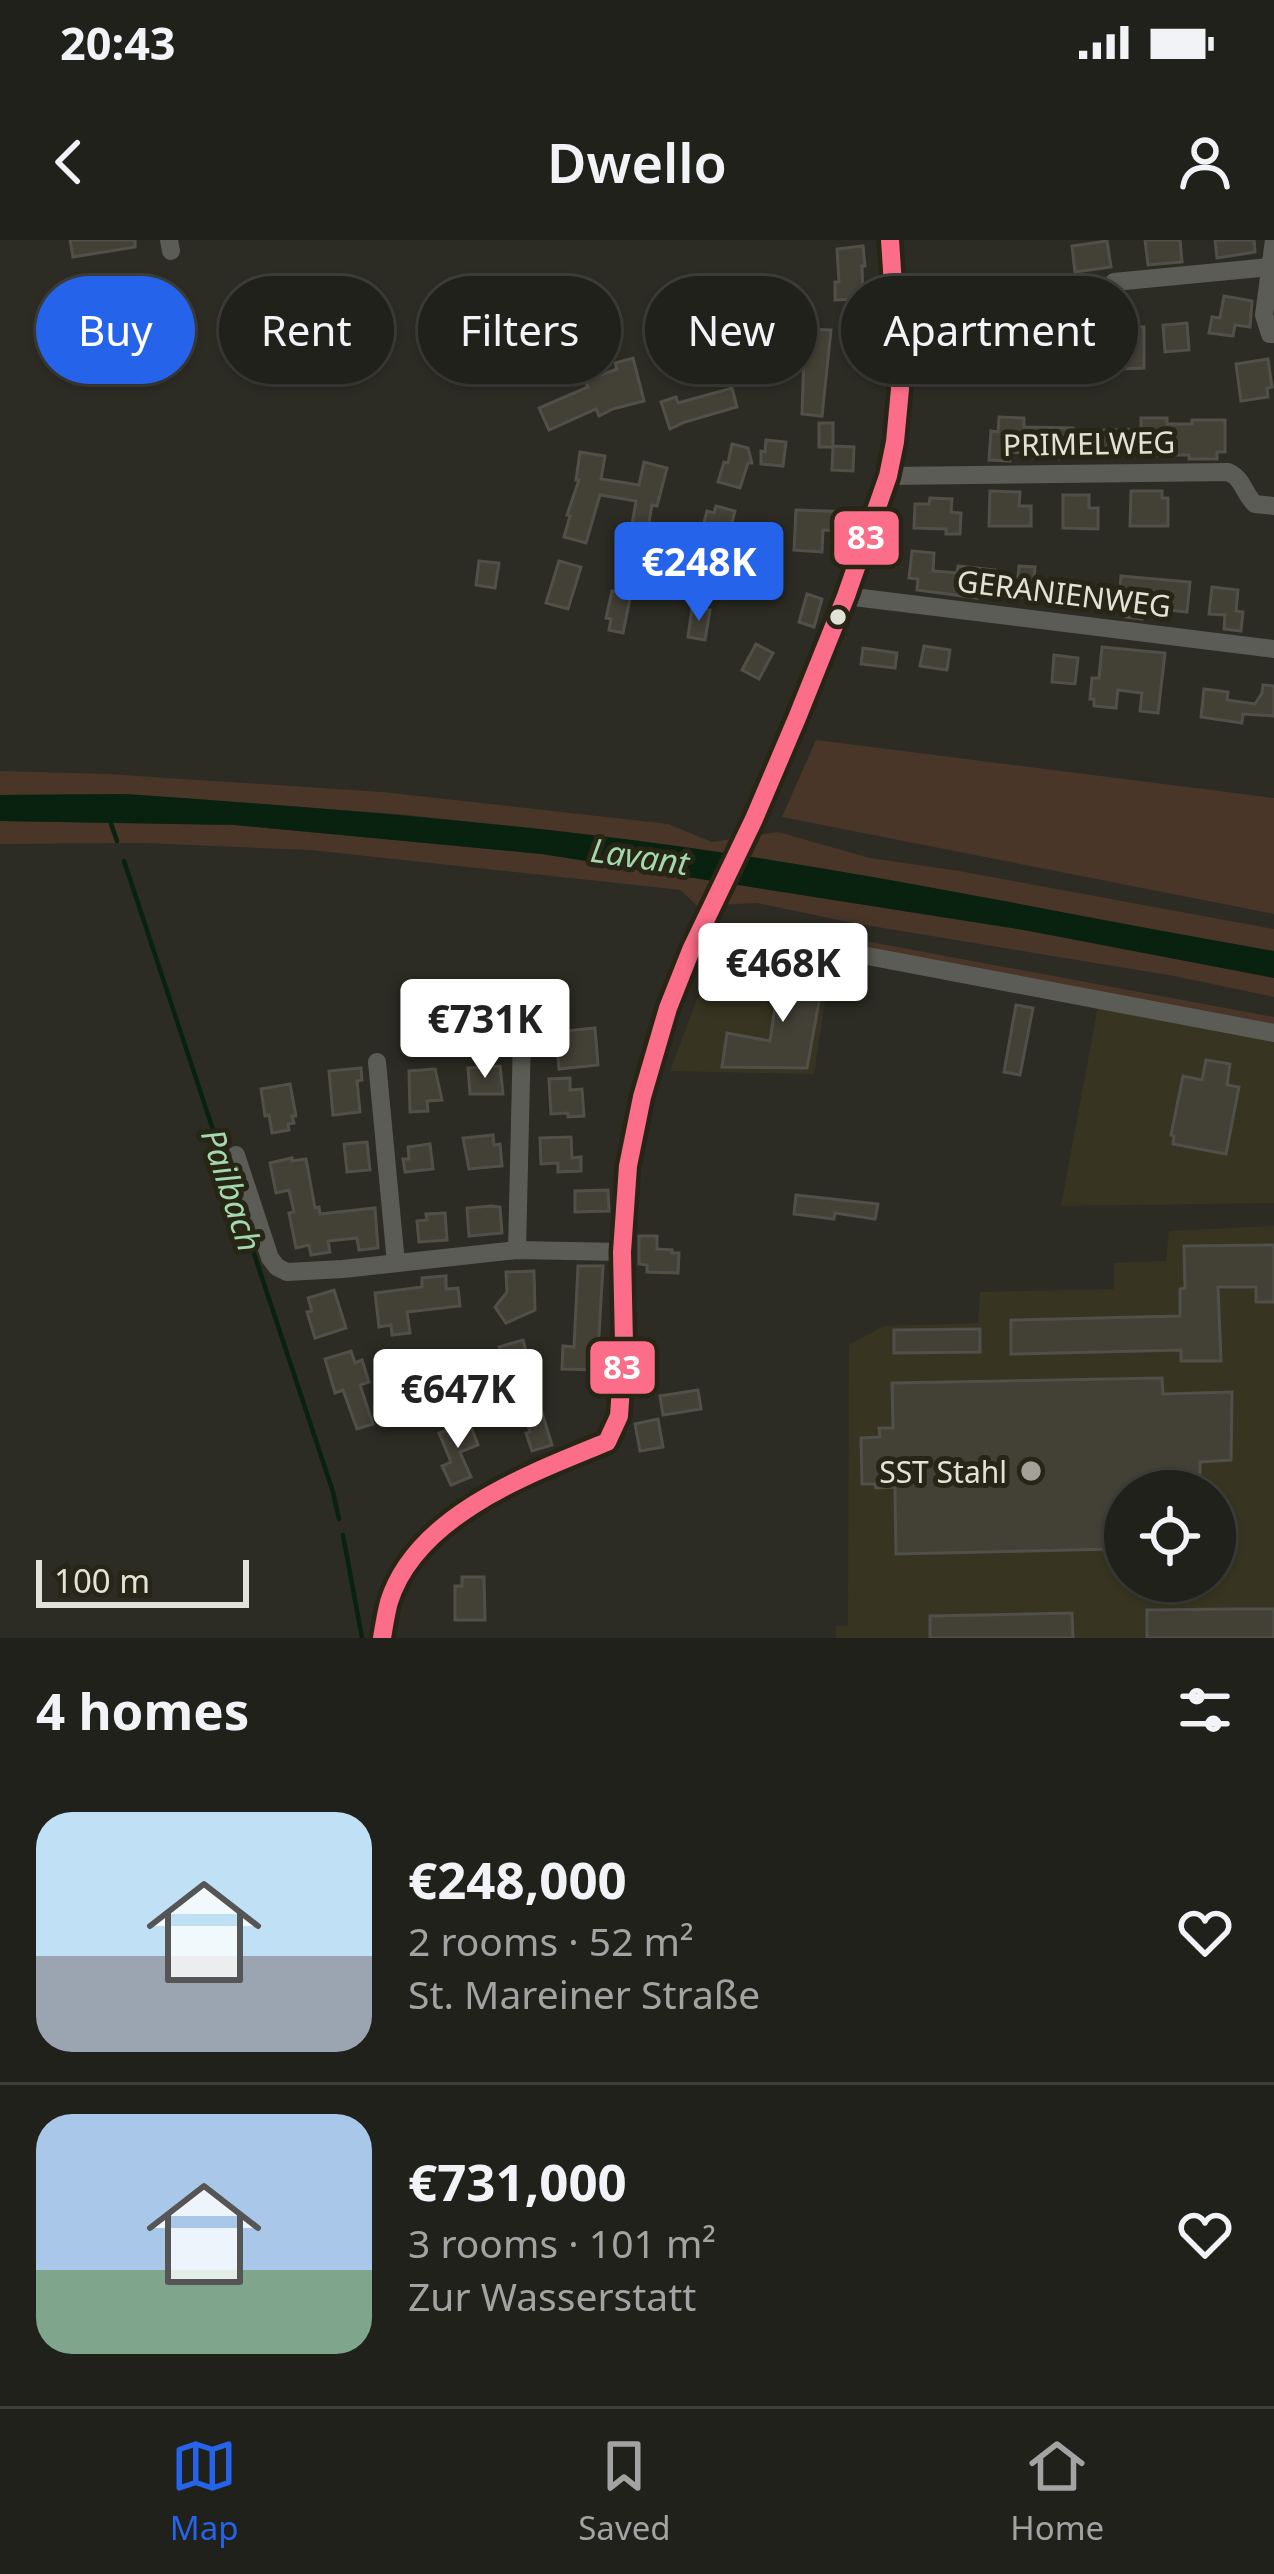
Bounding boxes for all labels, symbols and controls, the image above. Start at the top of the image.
text: 20:43 [60,12,176,73]
text: Dwello [547,125,727,199]
icon: back [36,129,102,195]
icon: person [1172,129,1238,195]
chip: Buy [36,276,195,384]
chip: Rent [219,276,394,384]
chip: Filters [418,276,621,384]
chip: New [645,276,817,384]
chip: Apartment [841,276,1138,384]
street label: PRIMELWEG [1002,421,1176,465]
line badge: 83 [832,509,901,567]
text: 83 [847,514,885,559]
pin: €248K [615,522,783,624]
text: €248K [641,534,757,587]
street label: GERANIENWEG [955,560,1173,626]
unlabelled marker [827,606,849,628]
water label: Lavant [588,827,694,885]
pin: €468K [699,923,867,1025]
text: €468K [725,935,841,988]
pin: €731K [401,979,569,1081]
text: €731K [427,991,543,1044]
water label: Pailbach [191,1123,273,1257]
line badge: 83 [588,1339,657,1396]
text: 83 [603,1344,641,1389]
pin: €647K [374,1349,542,1451]
text: €647K [400,1361,516,1414]
place label: SST Stahl [879,1451,1007,1492]
marker: SST Stahl [1018,1458,1044,1484]
map controls [1104,1470,1236,1602]
button: locate [1104,1470,1236,1602]
scale bar [36,1554,249,1607]
text: 100 m [54,1558,150,1603]
text: 4 homes [36,1675,249,1745]
icon: filters [1172,1677,1238,1743]
text: €248,000 [408,1844,627,1914]
icon: home [132,1860,276,2004]
icon: heart [1172,1899,1238,1965]
text: 2 rooms · 52 m² [408,1914,694,1967]
text: St. Mareiner Straße [408,1967,760,2020]
text: €731,000 [408,2146,627,2216]
icon: home [132,2162,276,2306]
icon: heart [1172,2201,1238,2267]
text: 3 rooms · 101 m² [408,2216,716,2269]
text: Zur Wasserstatt [408,2269,696,2322]
tab: Map [170,2433,239,2550]
tab: Saved [578,2433,671,2550]
tab: Home [1010,2433,1104,2550]

